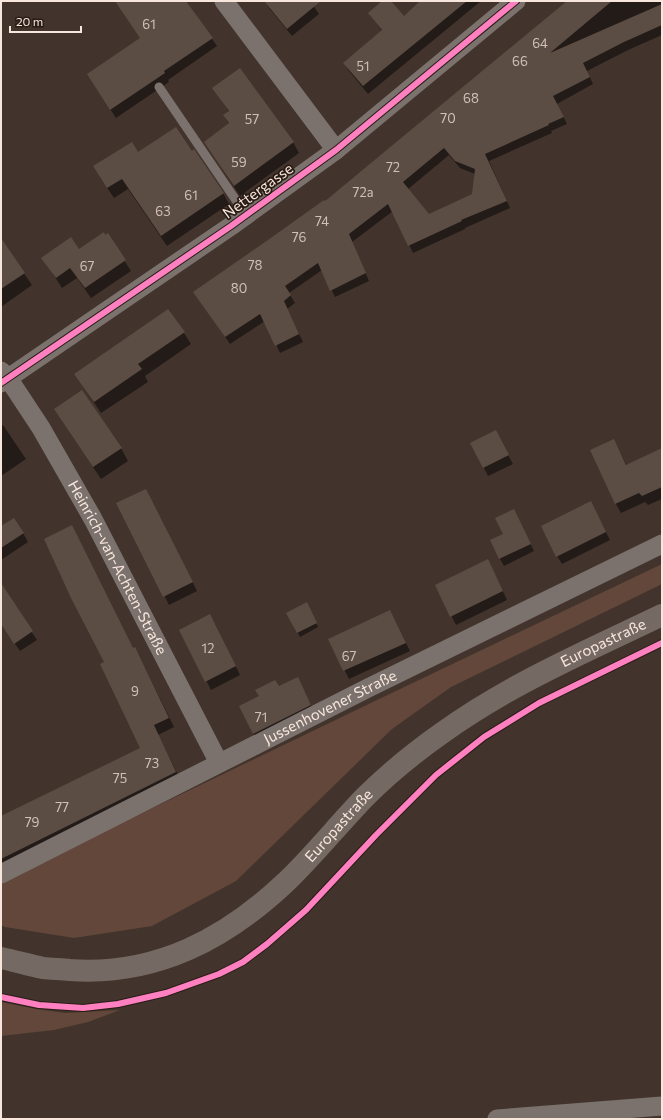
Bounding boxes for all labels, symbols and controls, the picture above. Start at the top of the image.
scale bar [10,8,81,34]
text: 20 m [16,14,43,28]
house number: 61 [142,16,156,32]
house number: 64 [532,35,548,51]
house number: 66 [512,53,528,69]
house number: 51 [356,58,370,74]
house number: 68 [463,90,479,106]
house number: 70 [440,110,456,126]
house number: 57 [245,111,259,127]
house number: 59 [231,154,247,170]
street label: Nettergasse [219,159,296,222]
house number: 72 [386,159,400,175]
house number: 72a [353,184,373,200]
house number: 61 [184,187,198,203]
house number: 63 [155,203,171,219]
house number: 74 [315,213,329,229]
house number: 76 [292,229,306,245]
house number: 78 [248,257,262,273]
house number: 67 [80,258,94,274]
house number: 80 [231,280,247,296]
street label: Heinrich-van-Achten-Straße [65,477,171,657]
street label: Europastraße [557,614,649,670]
house number: 12 [202,640,214,656]
house number: 67 [342,648,356,664]
street label: Jussenhovener Straße [260,665,399,747]
house number: 9 [131,683,139,699]
house number: 71 [255,709,267,725]
house number: 73 [145,755,159,771]
house number: 75 [113,770,127,786]
street label: Europastraße [300,785,376,865]
house number: 77 [55,799,69,815]
house number: 79 [25,814,39,830]

